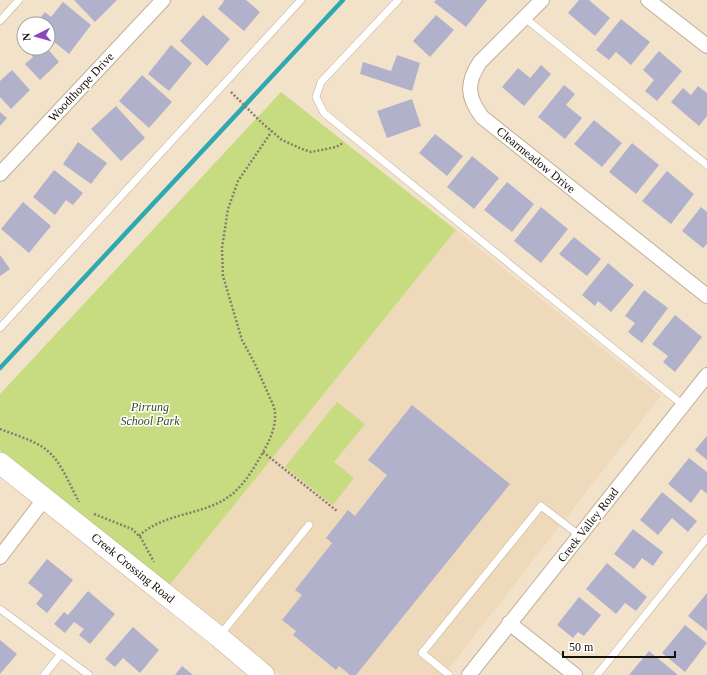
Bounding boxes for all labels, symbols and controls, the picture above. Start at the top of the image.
north arrow [16,16,56,56]
text: N [20,32,32,42]
street label: Woodthorpe Drive [45,50,117,124]
street label: Clearmeadow Drive [494,124,578,196]
park label: Pirrung School Park [121,400,180,428]
street label: Creek Valley Road [555,485,621,565]
street label: Creek Crossing Road [89,530,177,606]
scale bar [563,633,675,659]
text: 50 m [569,640,594,654]

